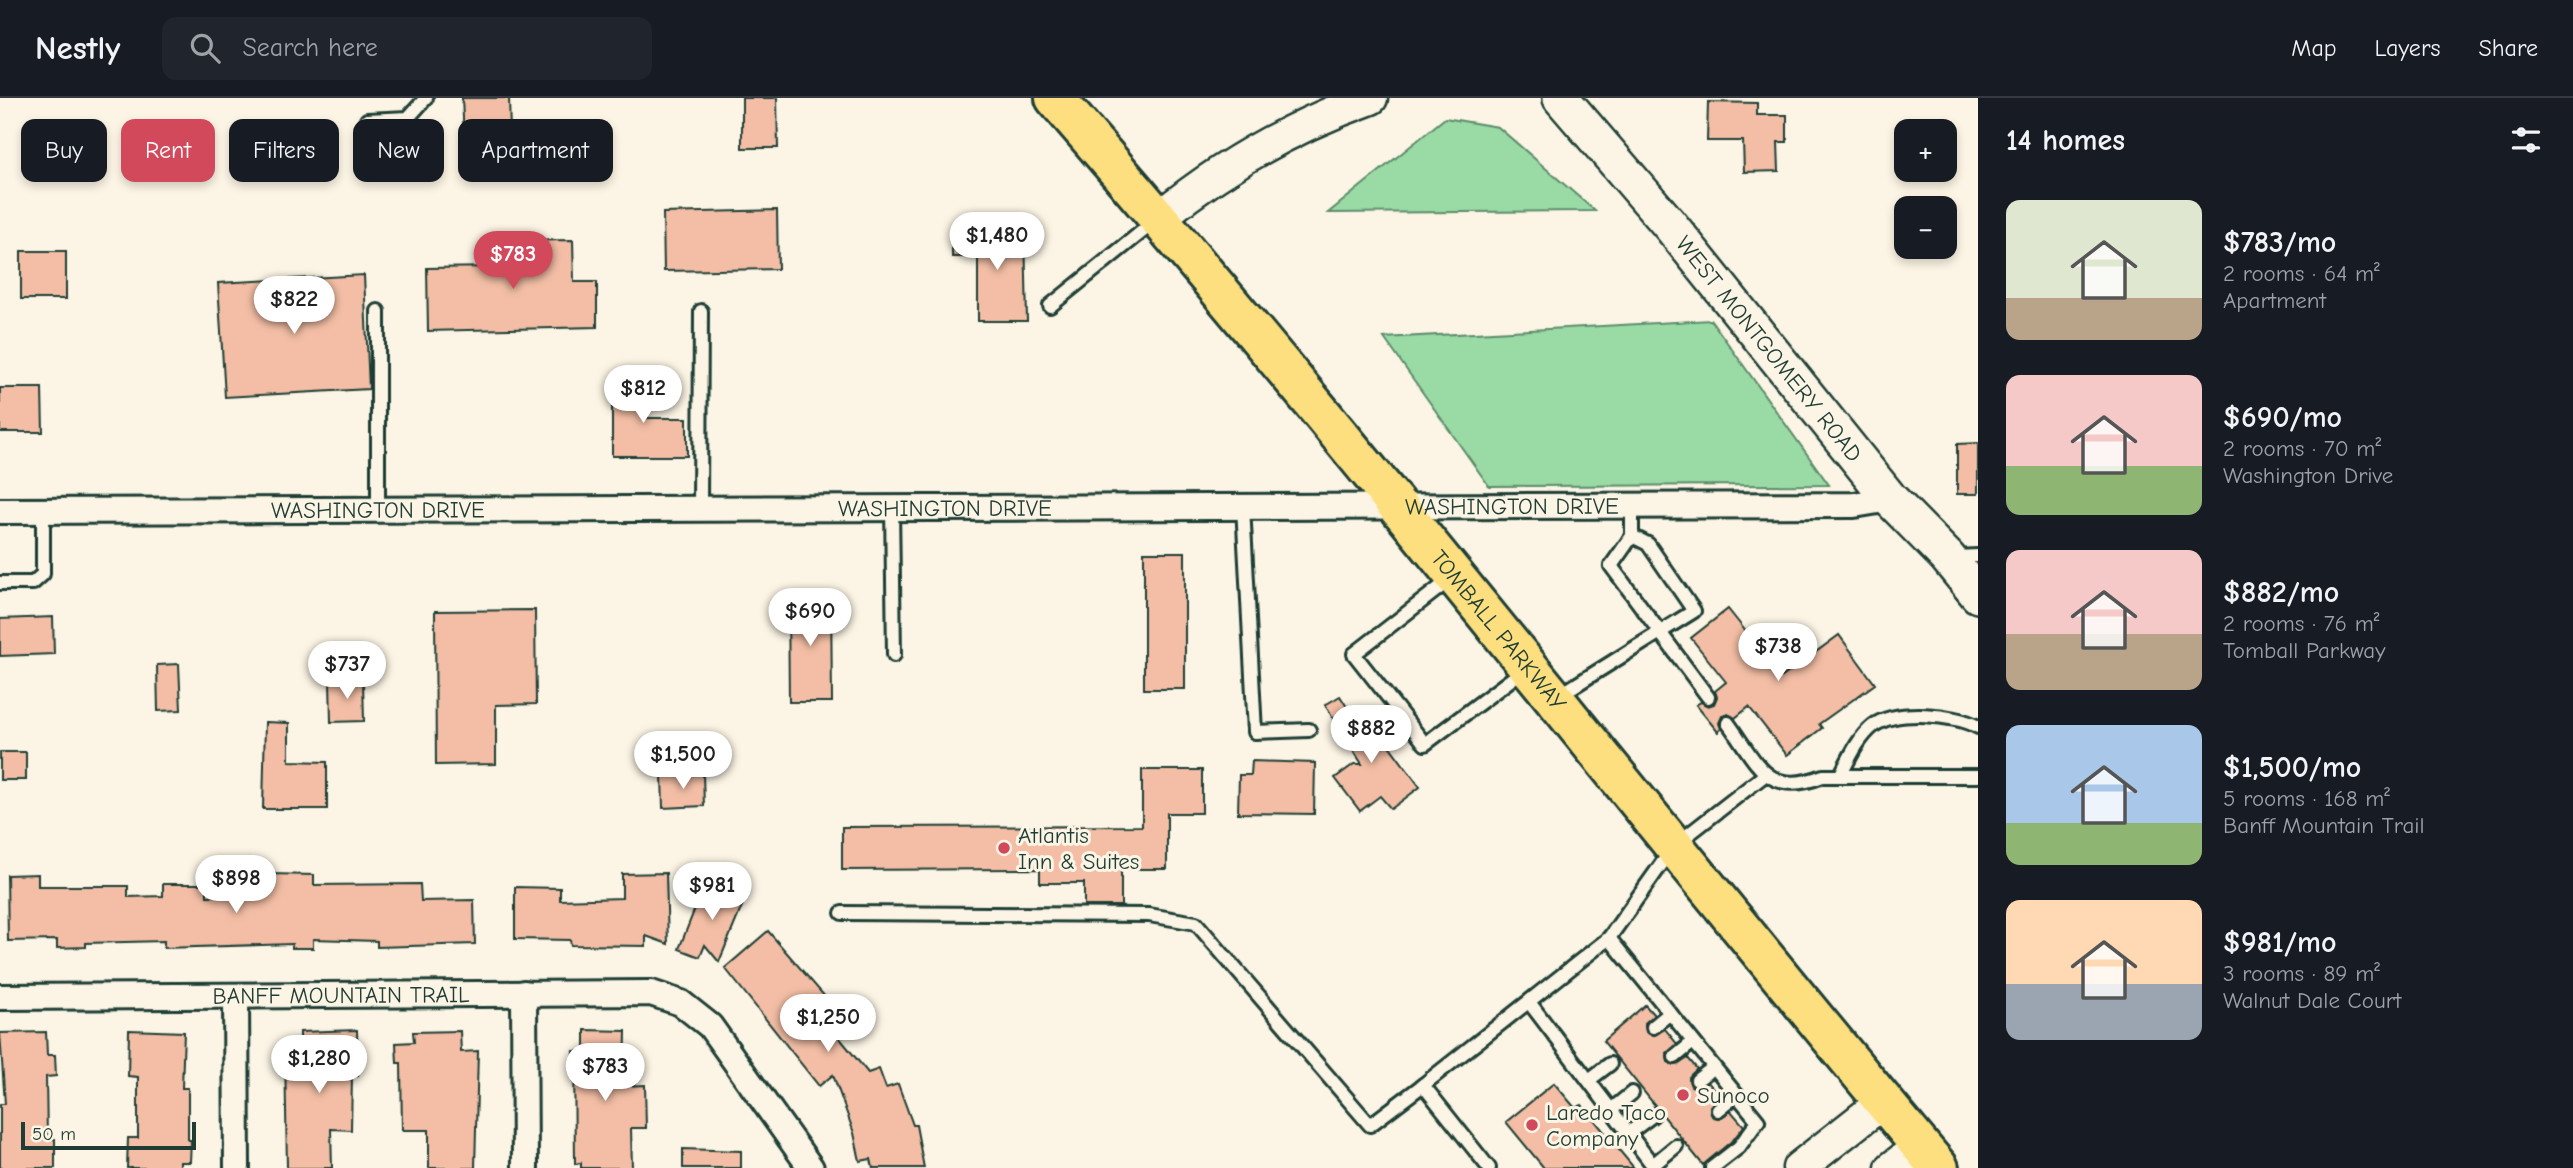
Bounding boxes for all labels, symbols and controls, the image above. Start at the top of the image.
search box [162,17,652,80]
text: Nestly [35,29,120,67]
icon: search [186,29,224,67]
text: Search here [242,33,378,63]
text: Map [2291,34,2337,62]
text: Layers [2375,34,2440,62]
text: Share [2478,34,2538,62]
chip: Buy [21,119,107,182]
chip: Rent [121,119,215,182]
chip: Filters [229,119,339,182]
chip: New [353,119,444,182]
chip: Apartment [458,119,613,182]
map controls [1894,119,1957,259]
button: + [1894,119,1957,182]
icon: filters [2507,121,2545,159]
text: 14 homes [2006,123,2125,158]
button: − [1894,196,1957,259]
pin: $1,480 [940,212,1054,272]
text: $1,480 [966,221,1029,248]
text: $783/mo [2223,225,2336,260]
icon: home [2062,228,2146,312]
street label: WEST MONTGOMERY ROAD [1670,231,1868,467]
pin: $783 [472,232,554,291]
text: $783 [490,240,536,267]
text: 2 rooms · 64 m² [2223,260,2380,287]
pin: $822 [253,276,335,336]
text: $822 [270,285,318,312]
text: Apartment [2223,287,2326,314]
pin: $812 [602,366,684,425]
text: $812 [620,374,666,401]
text: $690/mo [2223,400,2342,435]
icon: home [2062,403,2146,487]
text: 2 rooms · 70 m² [2223,435,2381,462]
text: Washington Drive [2223,462,2393,489]
street label: WASHINGTON DRIVE [1405,493,1619,520]
street label: WASHINGTON DRIVE [838,495,1052,522]
street label: WASHINGTON DRIVE [271,496,485,524]
street label: TOMBALL PARKWAY [1425,545,1572,717]
text: $882/mo [2223,575,2339,610]
icon: home [2062,578,2146,662]
pin: $690 [769,588,851,648]
text: $690 [784,597,836,624]
text: 2 rooms · 76 m² [2223,610,2379,637]
pin: $738 [1737,624,1819,683]
text: $738 [1754,632,1802,659]
text: Tomball Parkway [2223,637,2386,664]
pin: $737 [306,642,388,701]
text: $737 [324,650,370,677]
pin: $882 [1330,706,1412,765]
text: $882 [1347,714,1395,741]
pin: $1,500 [626,732,740,791]
text: $1,500 [650,740,716,767]
text: $1,500/mo [2223,750,2361,785]
icon: home [2062,753,2146,837]
text: 5 rooms · 168 m² [2223,785,2390,812]
text: Banff Mountain Trail [2223,812,2425,839]
place label: Atlantis Inn & Suites [1018,822,1139,875]
marker: Atlantis Inn & Suites [996,840,1012,856]
pin: $898 [195,856,277,915]
pin: $981 [671,862,753,922]
text: $898 [211,864,261,891]
text: $981 [689,871,735,898]
text: $981/mo [2223,925,2336,960]
icon: home [2062,928,2146,1012]
text: 3 rooms · 89 m² [2223,960,2380,987]
street label: BANFF MOUNTAIN TRAIL [212,981,470,1010]
text: Walnut Dale Court [2223,987,2401,1014]
pin: $1,250 [771,995,885,1054]
text: $1,250 [796,1003,860,1030]
pin: $1,280 [262,1035,376,1095]
text: $1,280 [287,1044,351,1071]
pin: $783 [564,1044,646,1103]
text: $783 [582,1052,628,1079]
place label: Sunoco [1697,1082,1770,1109]
marker: Sunoco [1675,1087,1691,1103]
place label: Laredo Taco Company [1546,1099,1666,1152]
marker: Laredo Taco Company [1524,1117,1540,1133]
scale bar [21,1119,196,1151]
text: 50 m [32,1123,76,1145]

